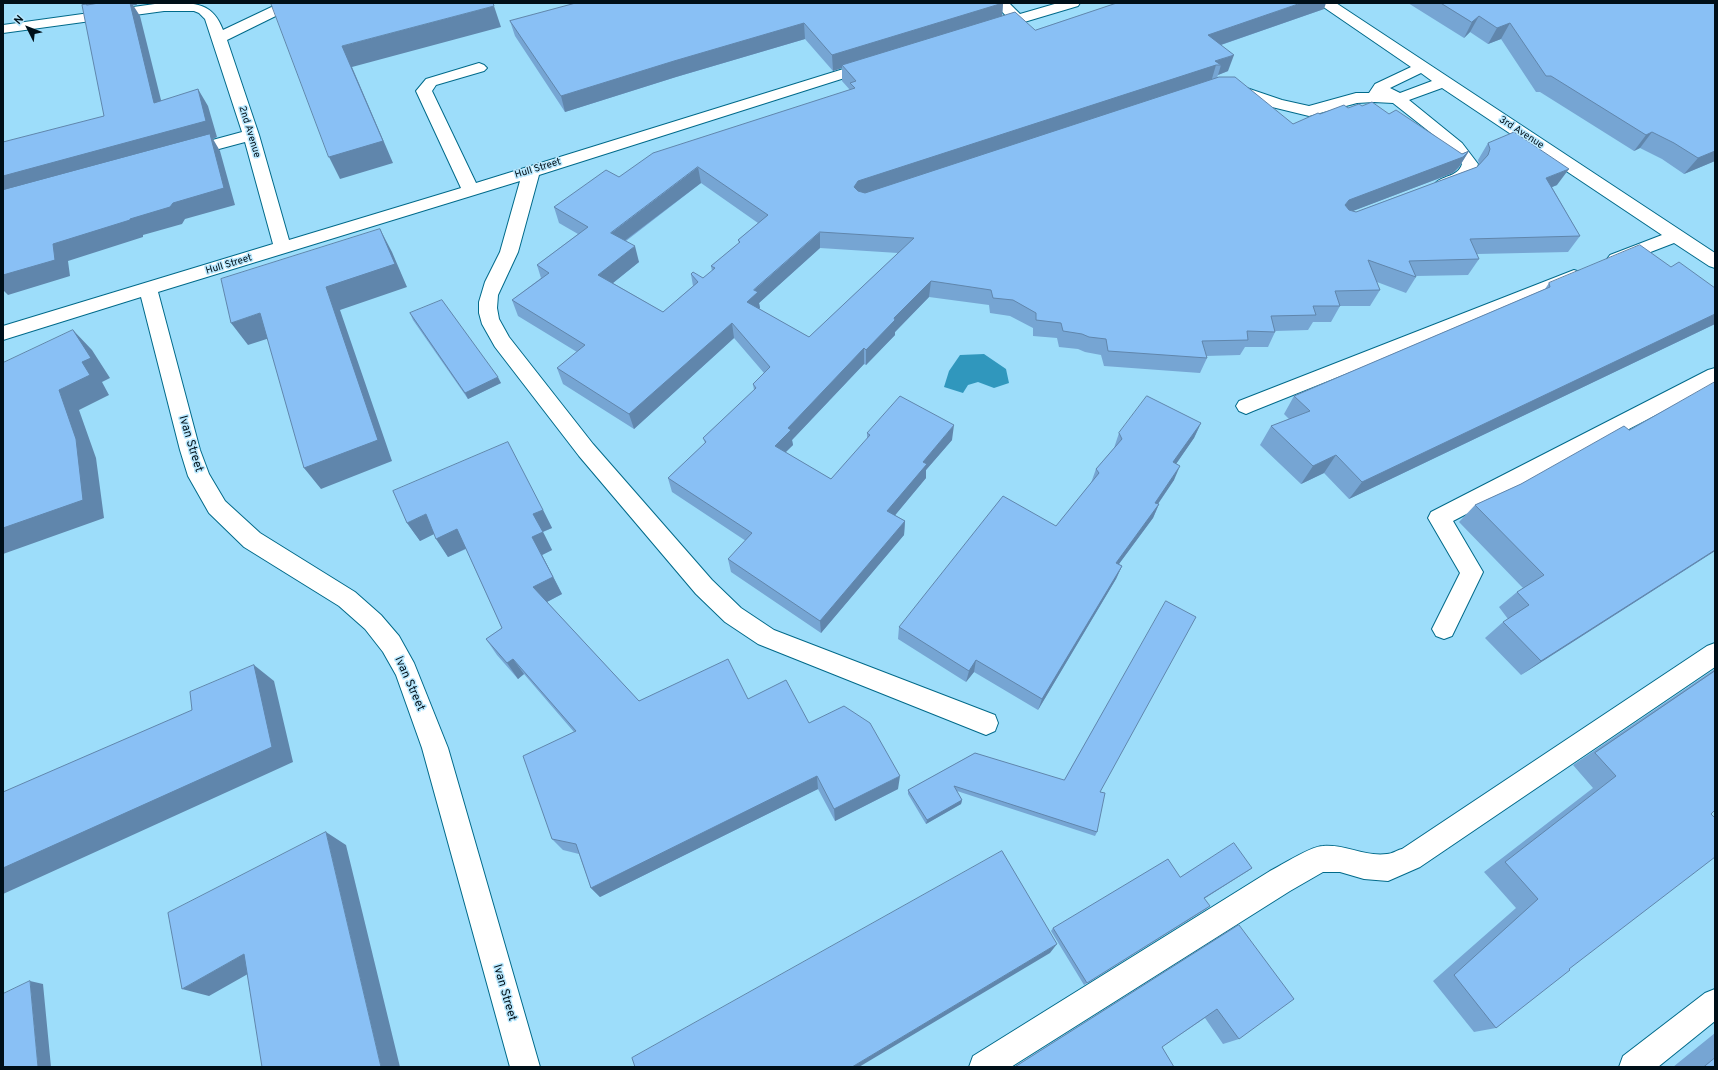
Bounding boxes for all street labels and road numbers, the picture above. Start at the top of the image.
street label: 2nd Avenue [235,105,263,159]
street label: 3rd Avenue [1496,114,1546,152]
street label: Hull Street [513,156,563,182]
street label: Hull Street [204,252,254,278]
street label: Ivan Street [175,414,205,474]
street label: Ivan Street [391,654,427,714]
street label: Ivan Street [489,963,519,1023]

